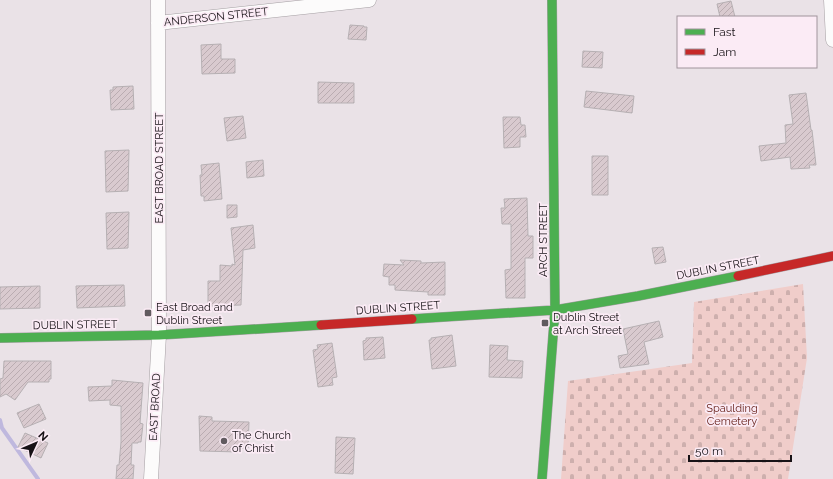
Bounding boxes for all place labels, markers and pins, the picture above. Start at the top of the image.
place label: East Broad and Dublin Street [156,301,233,327]
marker: East Broad and Dublin Street [143,308,153,318]
place label: Dublin Street at Arch Street [553,311,622,337]
marker: Dublin Street at Arch Street [540,318,550,328]
place label: The Church of Christ [232,429,291,455]
marker: The Church of Christ [219,436,229,446]

